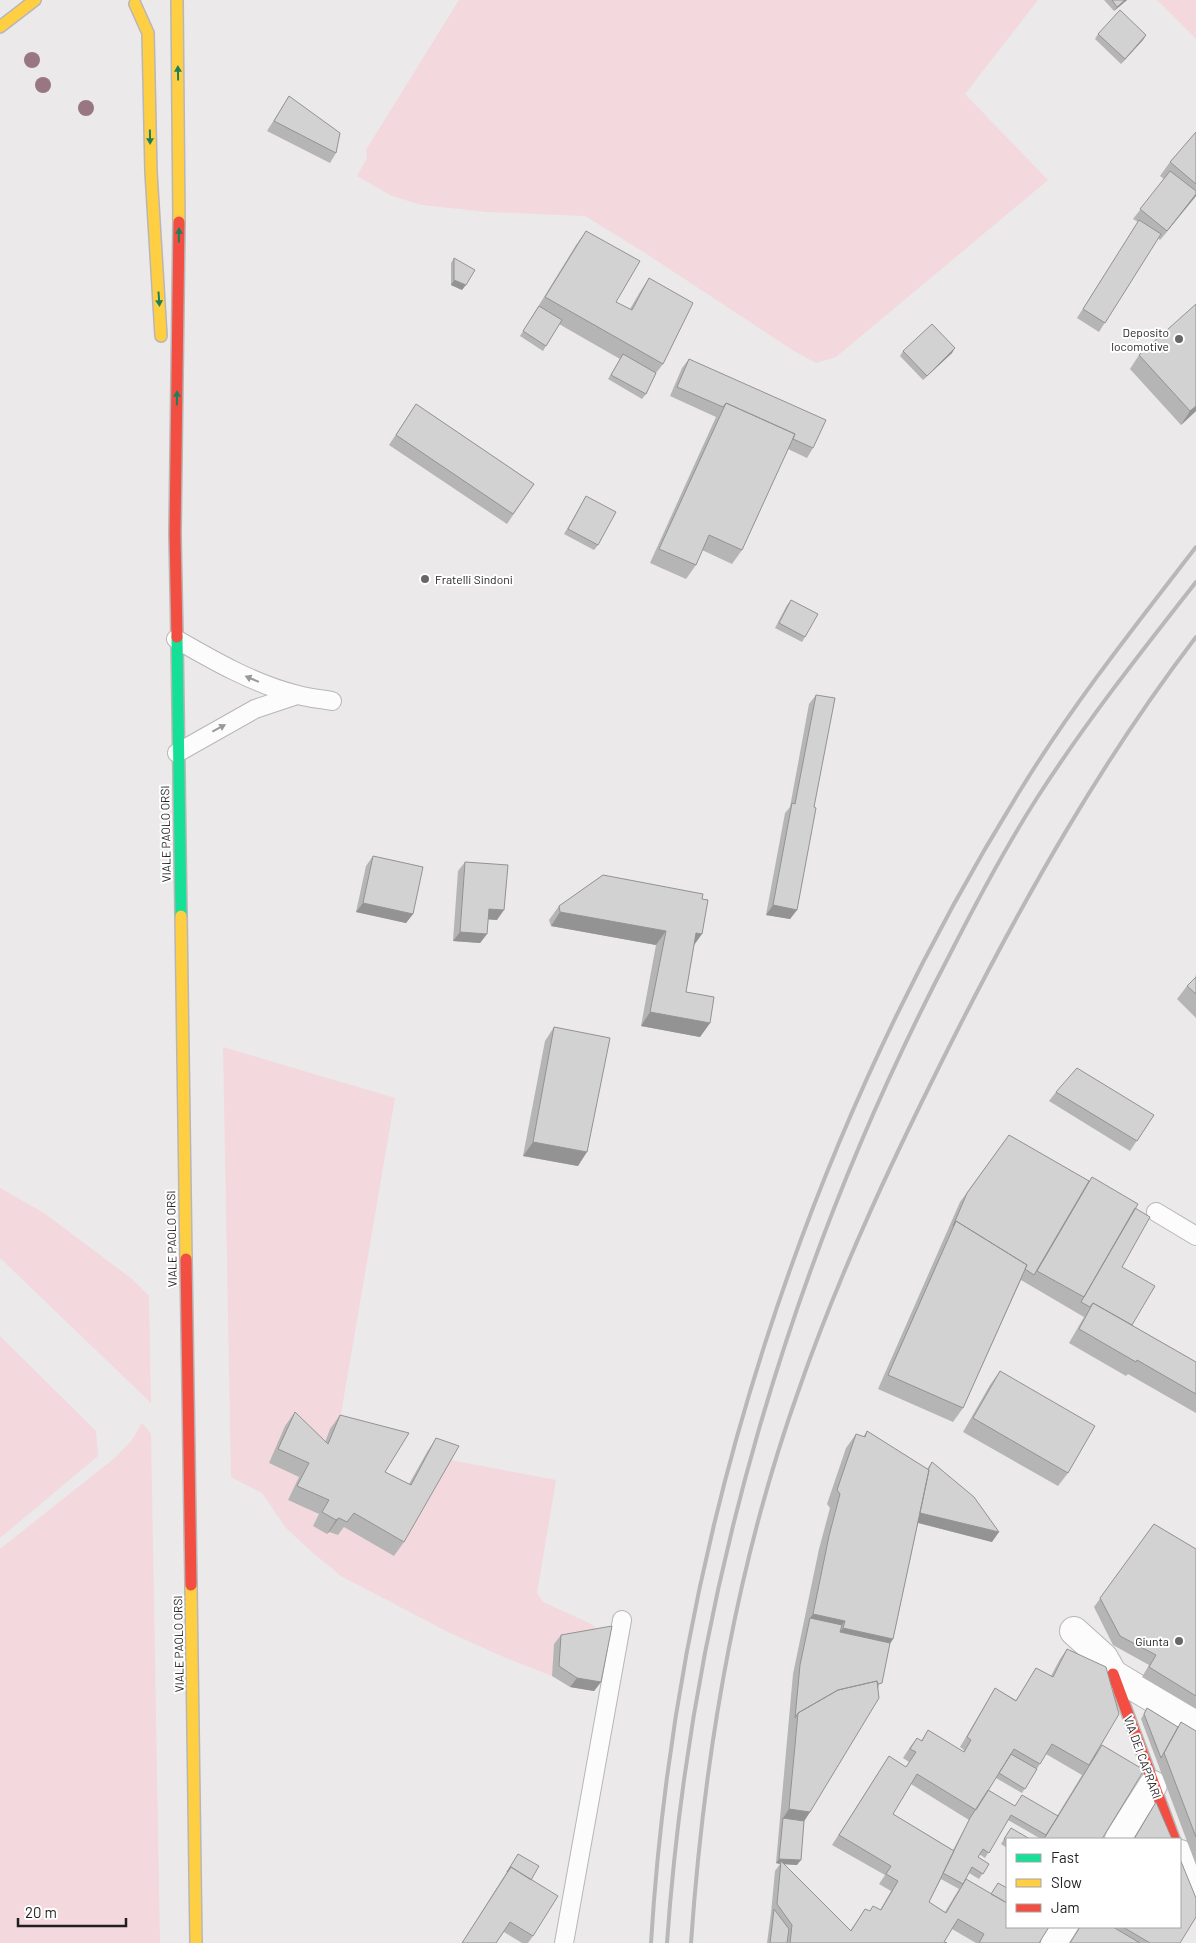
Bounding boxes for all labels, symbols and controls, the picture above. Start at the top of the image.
one-way arrow [174,65,182,81]
one-way arrow [146,129,154,145]
one-way arrow [175,227,183,243]
one-way arrow [155,291,163,307]
place label: Deposito locomotive [1111,325,1169,353]
marker: Deposito locomotive [1173,333,1185,345]
one-way arrow [173,390,181,406]
place label: Fratelli Sindoni [435,572,513,586]
marker: Fratelli Sindoni [419,573,431,585]
one-way arrow [245,674,259,682]
one-way arrow [212,724,227,732]
street label: VIALE PAOLO ORSI [157,785,173,883]
street label: VIALE PAOLO ORSI [163,1190,179,1288]
street label: VIALE PAOLO ORSI [170,1595,186,1693]
place label: Giunta [1135,1634,1169,1648]
marker: Giunta [1173,1635,1185,1647]
street label: VIA DEI CAPRARI [1122,1714,1164,1800]
legend [1006,1838,1181,1928]
text: Fast [1051,1848,1079,1866]
text: Slow [1051,1873,1082,1891]
scale bar [18,1896,125,1928]
text: Jam [1051,1898,1080,1916]
text: 20 m [25,1903,57,1921]

